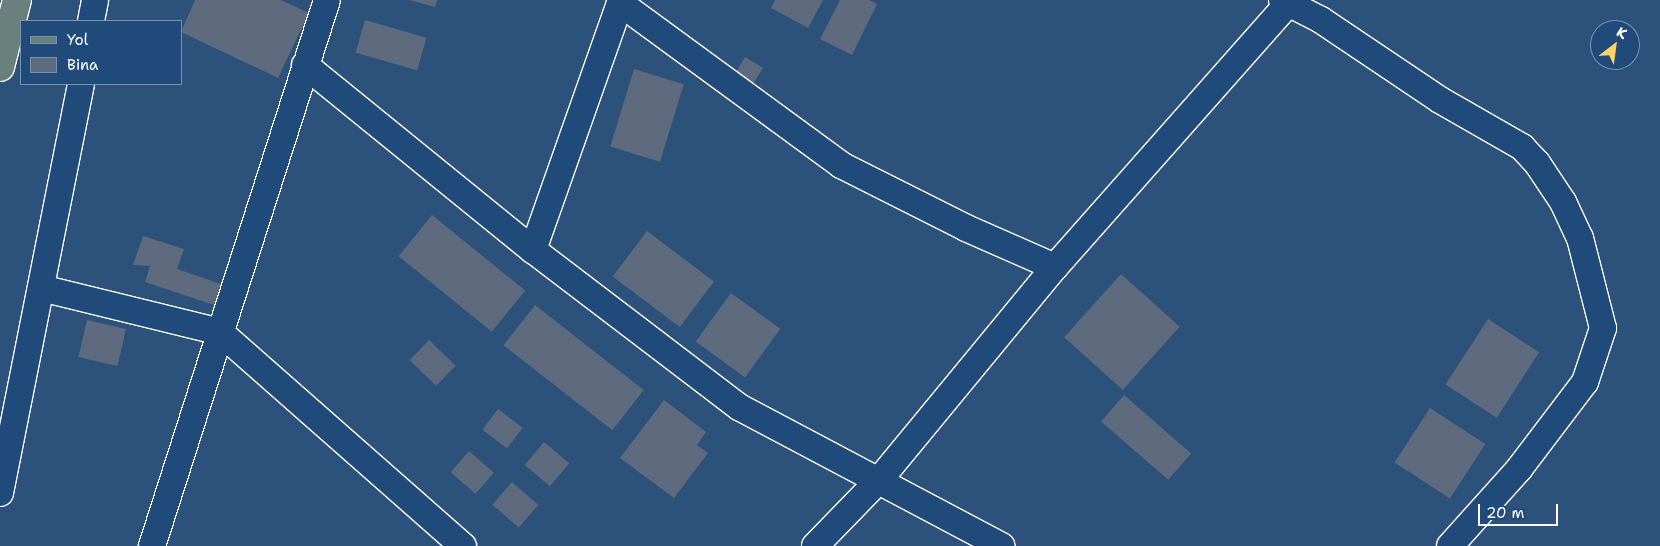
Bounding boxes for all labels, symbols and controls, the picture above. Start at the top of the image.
legend [20,20,182,85]
north arrow [1590,20,1640,70]
text: K [1613,23,1631,43]
text: Yol [67,30,88,50]
text: Bina [67,55,98,75]
scale bar [1480,494,1560,526]
text: 20 m [1486,503,1525,523]

